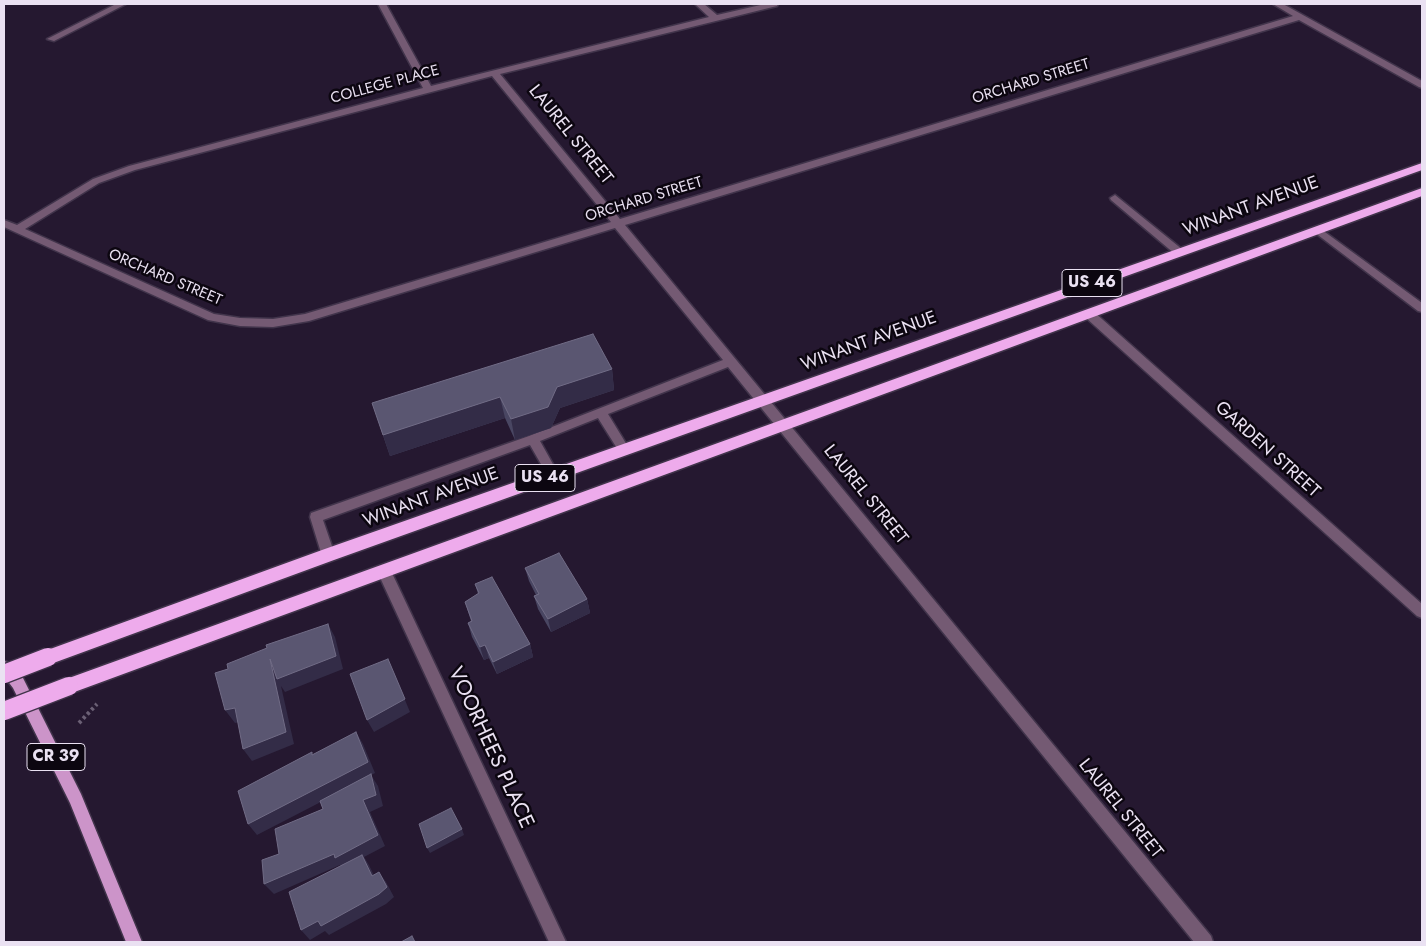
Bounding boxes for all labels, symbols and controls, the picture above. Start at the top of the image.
street label: ORCHARD STREET [970,56,1092,108]
street label: COLLEGE PLACE [329,62,441,108]
street label: LAUREL STREET [523,81,617,189]
street label: WINANT AVENUE [1180,172,1322,242]
street label: ORCHARD STREET [583,174,705,226]
street label: ORCHARD STREET [106,246,224,310]
road number: US 46 [1062,270,1122,296]
street label: WINANT AVENUE [798,307,940,377]
street label: GARDEN STREET [1210,397,1324,503]
street label: LAUREL STREET [818,441,912,549]
street label: WINANT AVENUE [360,463,502,533]
road number: US 46 [515,464,575,492]
street label: VOORHEES PLACE [442,663,538,833]
road number: CR 39 [27,744,85,770]
street label: LAUREL STREET [1073,755,1167,863]

